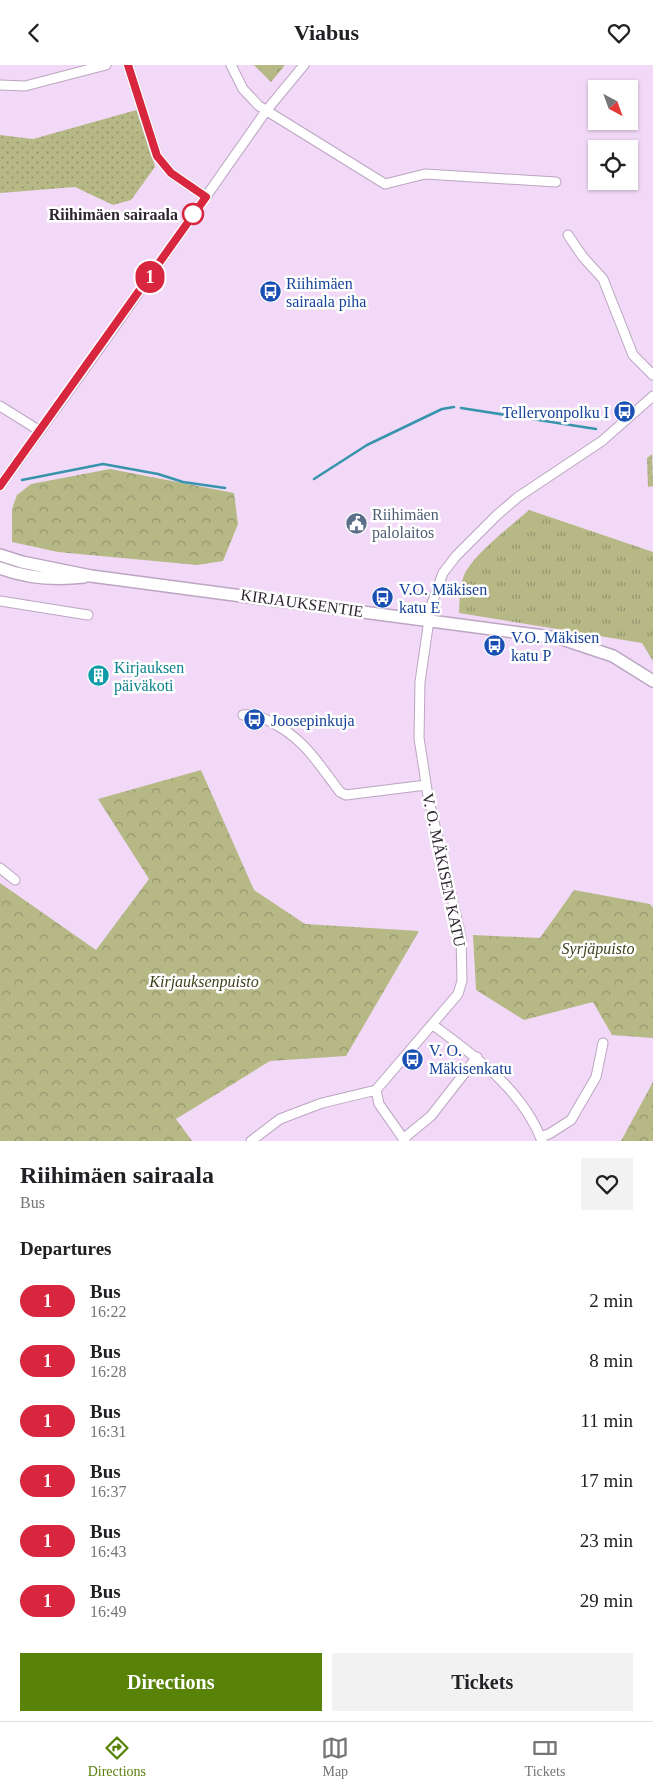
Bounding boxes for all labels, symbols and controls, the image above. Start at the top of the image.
icon: back [20,19,48,47]
icon: heart [605,19,633,47]
text: Viabus [294,20,359,45]
north arrow [588,80,638,130]
map controls [588,80,638,190]
button: locate [588,140,638,190]
marker: Riihimäen sairaala [182,203,204,225]
place label: Riihimäen sairaala [49,206,178,223]
line badge: 1 [134,261,166,293]
text: 1 [146,267,155,287]
place label: Riihimäen sairaala piha [286,275,366,311]
bus stop icon: Riihimäen sairaala piha [258,280,282,304]
bus stop icon: Tellervonpolku I [613,400,637,424]
place label: Tellervonpolku I [502,404,609,422]
place label: Riihimäen palolaitos [372,506,439,542]
public building icon: Riihimäen palolaitos [344,511,368,535]
place label: V.O. Mäkisen katu E [399,581,487,616]
street label: KIRJAUKSENTIE [240,586,364,620]
bus stop icon: V.O. Mäkisen katu E [371,586,395,610]
place label: V.O. Mäkisen katu P [511,629,599,664]
bus stop icon: V.O. Mäkisen katu P [483,634,507,658]
place label: Kirjauksen päiväkoti [114,659,184,695]
building icon: Kirjauksen päiväkoti [86,664,110,688]
bus stop icon: Joosepinkuja [243,708,267,732]
place label: Joosepinkuja [271,712,355,730]
street label: V. O. MÄKISEN KATU [419,792,469,949]
park label: Syrjäpuisto [562,940,634,958]
park label: Kirjauksenpuisto [148,973,259,991]
place label: V. O. Mäkisenkatu [429,1042,512,1077]
bus stop icon: V. O. Mäkisenkatu [401,1047,425,1071]
button: heart [581,1158,633,1210]
text: Riihimäen sairaala [20,1162,214,1188]
text: Bus [20,1194,45,1211]
text: Departures [20,1238,111,1259]
text: Bus [90,1281,121,1302]
text: 2 min [589,1290,633,1311]
text: 1 [43,1291,52,1311]
text: 16:22 [90,1303,126,1320]
text: Bus [90,1341,121,1362]
text: 8 min [589,1350,633,1371]
text: 1 [43,1351,52,1371]
text: 16:28 [90,1363,126,1380]
text: Bus [90,1401,121,1422]
text: 11 min [580,1410,633,1431]
text: 1 [43,1411,52,1431]
text: 16:31 [90,1423,126,1440]
text: Bus [90,1461,121,1482]
text: 17 min [580,1470,633,1491]
text: 1 [43,1471,52,1491]
text: 16:37 [90,1483,126,1500]
text: Bus [90,1521,121,1542]
text: 23 min [580,1530,633,1551]
text: 1 [43,1531,52,1551]
text: 16:43 [90,1543,126,1560]
text: Bus [90,1581,121,1602]
text: 29 min [580,1590,633,1611]
text: 1 [43,1591,52,1611]
text: 16:49 [90,1603,126,1620]
button: Directions [20,1653,322,1711]
button: Tickets [332,1653,633,1711]
tab: Directions [88,1734,146,1780]
tab: Map [321,1734,349,1780]
tab: Tickets [525,1734,565,1780]

